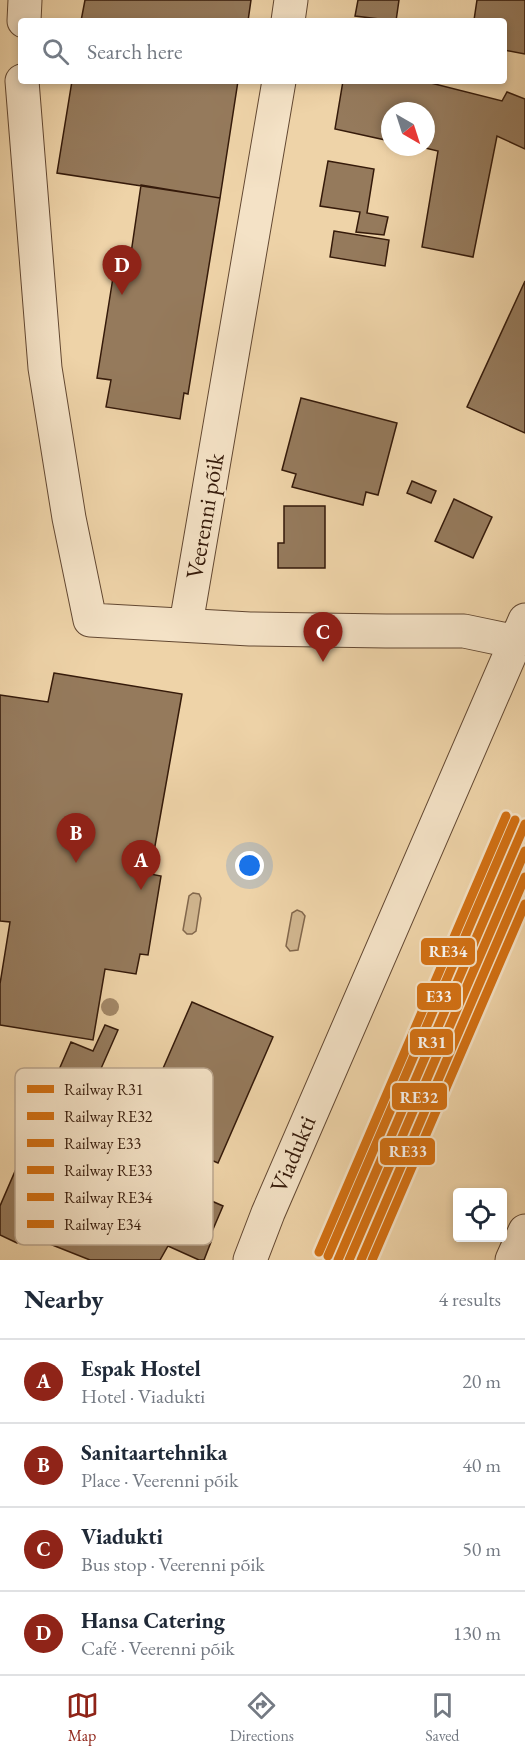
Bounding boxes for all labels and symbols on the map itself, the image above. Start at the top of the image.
north arrow [381,102,435,156]
pin: D [102,246,142,295]
street label: Veerenni põik [178,450,231,581]
pin: C [304,612,342,662]
pin: B [56,814,96,863]
pin: A [122,840,160,890]
your location [235,851,264,880]
line badge: RE34 [420,937,476,966]
text: RE34 [429,941,468,962]
line badge: E33 [416,982,462,1011]
text: E33 [426,986,452,1007]
line badge: R31 [409,1028,454,1056]
text: R31 [417,1032,447,1053]
legend [15,1068,213,1245]
text: Railway R31 [64,1079,143,1100]
line badge: RE32 [391,1082,448,1111]
text: RE32 [400,1087,439,1108]
text: Railway RE32 [64,1106,153,1127]
street label: Viadukti [263,1111,323,1197]
text: Railway E33 [64,1133,141,1154]
line badge: RE33 [379,1137,436,1166]
text: RE33 [389,1141,427,1162]
text: Railway RE33 [64,1160,153,1181]
text: Railway RE34 [64,1187,153,1208]
text: Railway E34 [64,1214,141,1235]

